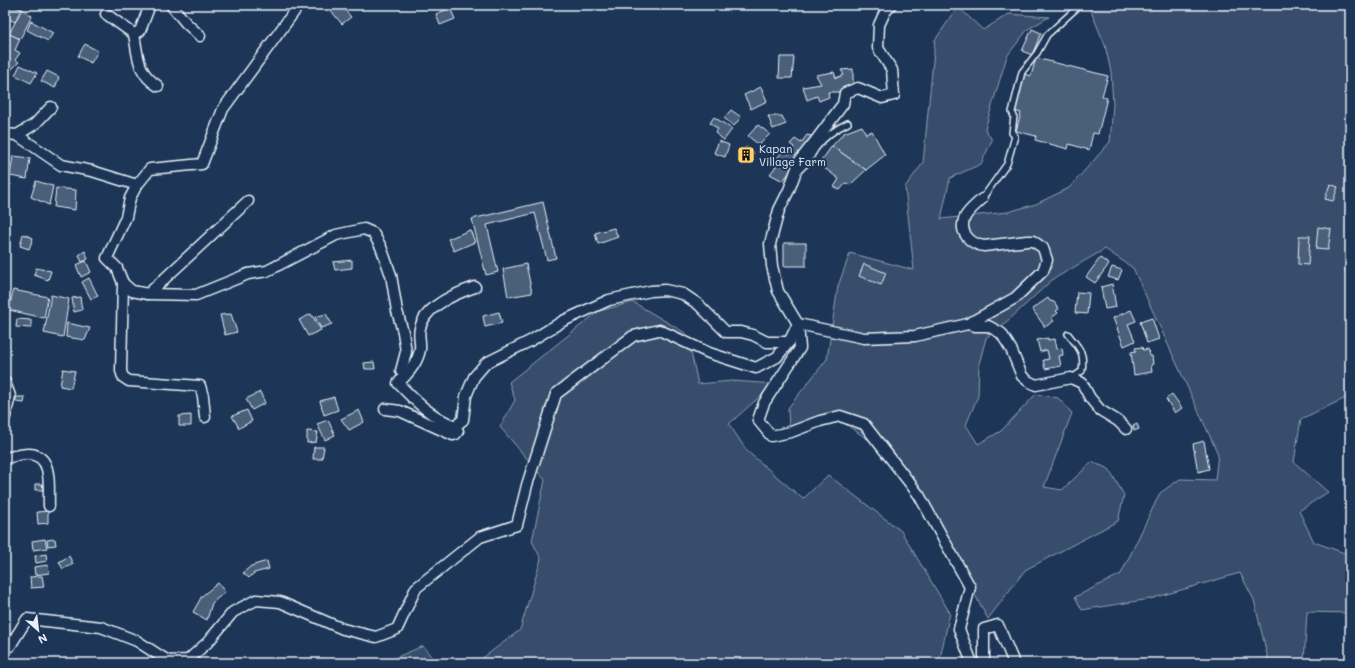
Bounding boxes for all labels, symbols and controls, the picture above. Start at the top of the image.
place label: Kapan Village Farm [759,141,826,169]
building icon: Kapan Village Farm [736,145,756,165]
north arrow [18,610,58,650]
text: N [36,631,50,648]

